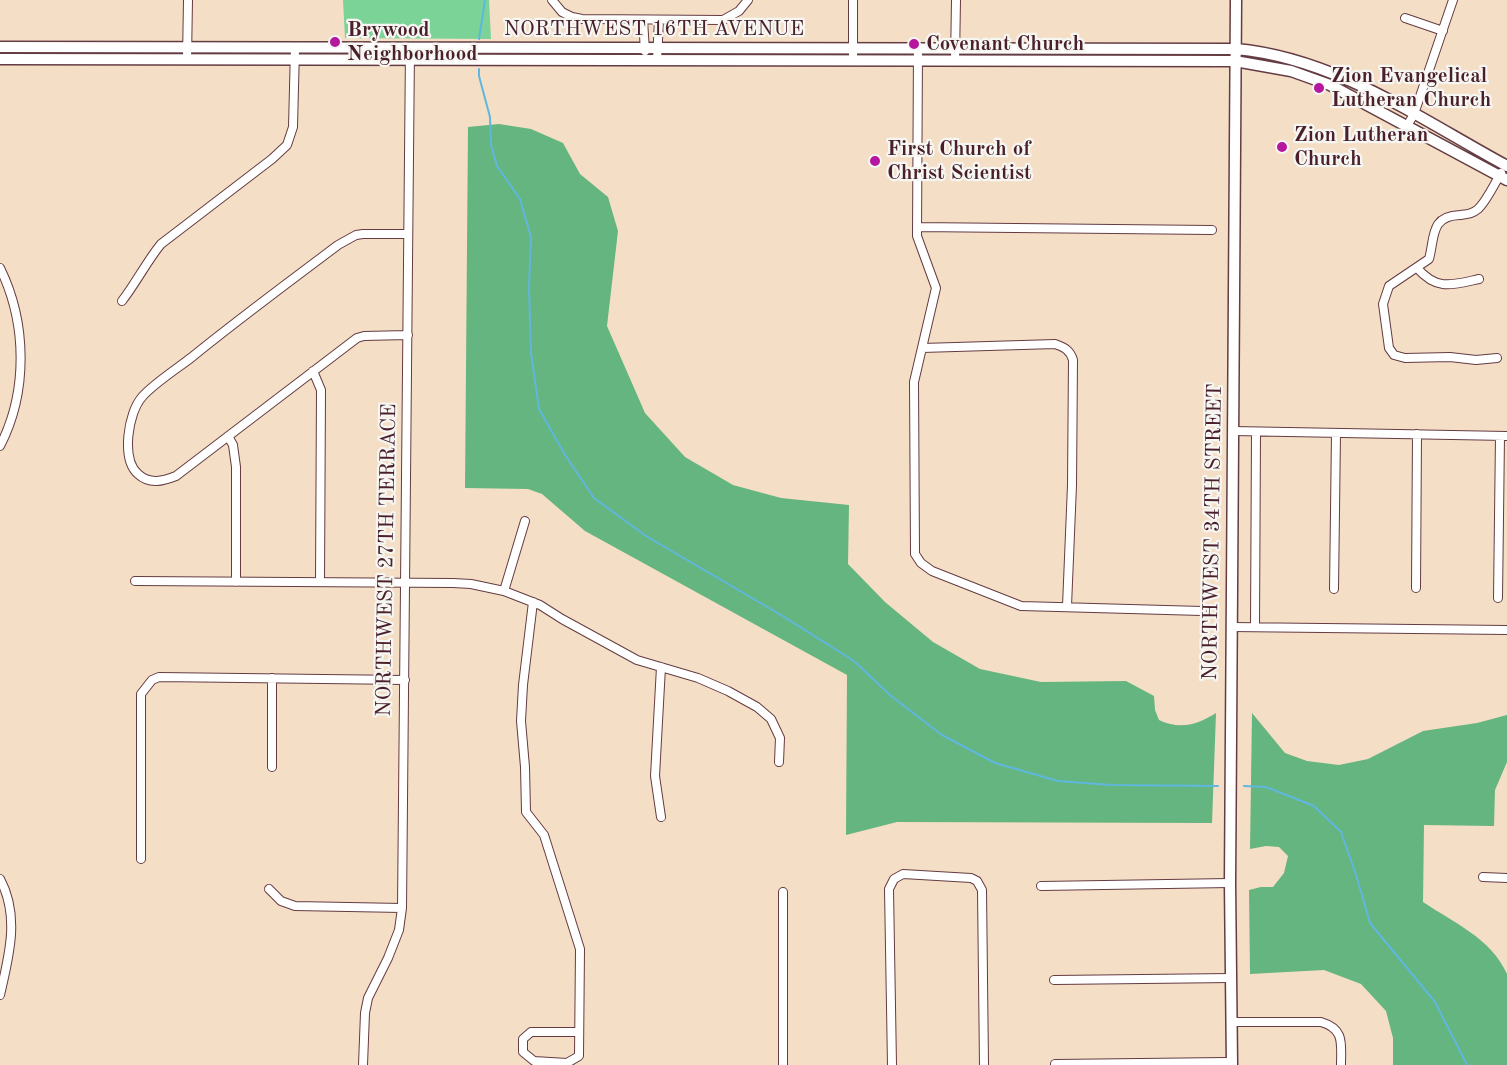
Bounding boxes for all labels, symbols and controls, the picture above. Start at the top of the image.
street label: NORTHWEST 16TH AVENUE [504,16,804,42]
place label: Brywood Neighborhood [347,17,478,67]
place label: Covenant Church [926,31,1084,57]
marker: Brywood Neighborhood [328,35,342,49]
marker: Covenant Church [907,37,921,51]
place label: Zion Evangelical Lutheran Church [1331,63,1491,113]
marker: Zion Evangelical Lutheran Church [1312,81,1326,95]
place label: Zion Lutheran Church [1294,122,1428,172]
place label: First Church of Christ Scientist [887,136,1032,186]
marker: Zion Lutheran Church [1275,140,1289,154]
marker: First Church of Christ Scientist [868,154,882,168]
street label: NORTHWEST 34TH STREET [1198,383,1228,681]
street label: NORTHWEST 27TH TERRACE [372,403,402,717]

